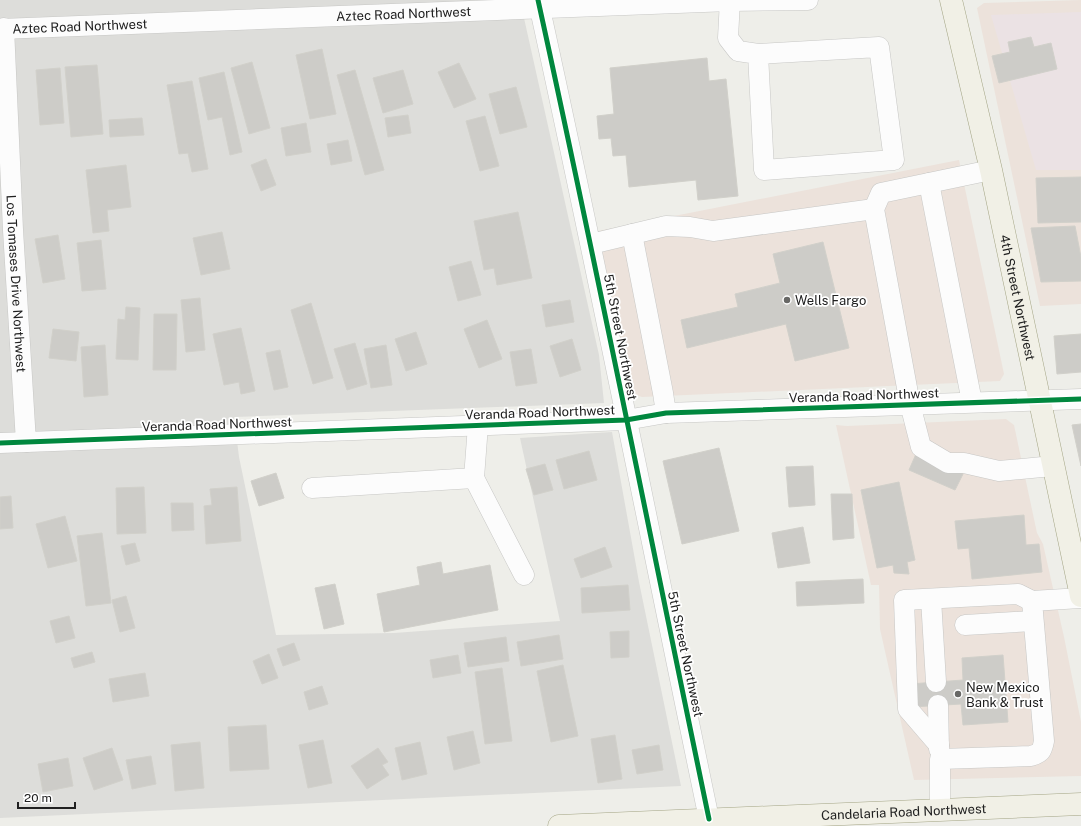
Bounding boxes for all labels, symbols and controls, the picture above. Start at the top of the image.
street label: Aztec Road Northwest [336,4,472,24]
street label: Aztec Road Northwest [12,16,148,37]
street label: Los Tomases Drive Northwest [3,195,29,373]
street label: 4th Street Northwest [997,233,1038,362]
street label: 5th Street Northwest [601,273,640,401]
place label: Wells Fargo [795,293,866,308]
marker: Wells Fargo [782,295,792,305]
street label: Veranda Road Northwest [789,385,939,406]
street label: Veranda Road Northwest [465,402,615,423]
street label: Veranda Road Northwest [142,414,292,435]
street label: 5th Street Northwest [665,590,706,718]
place label: New Mexico Bank & Trust [966,680,1044,710]
marker: New Mexico Bank & Trust [953,689,963,699]
scale bar [18,784,75,810]
text: 20 m [24,791,52,805]
street label: Candelaria Road Northwest [821,801,987,823]

